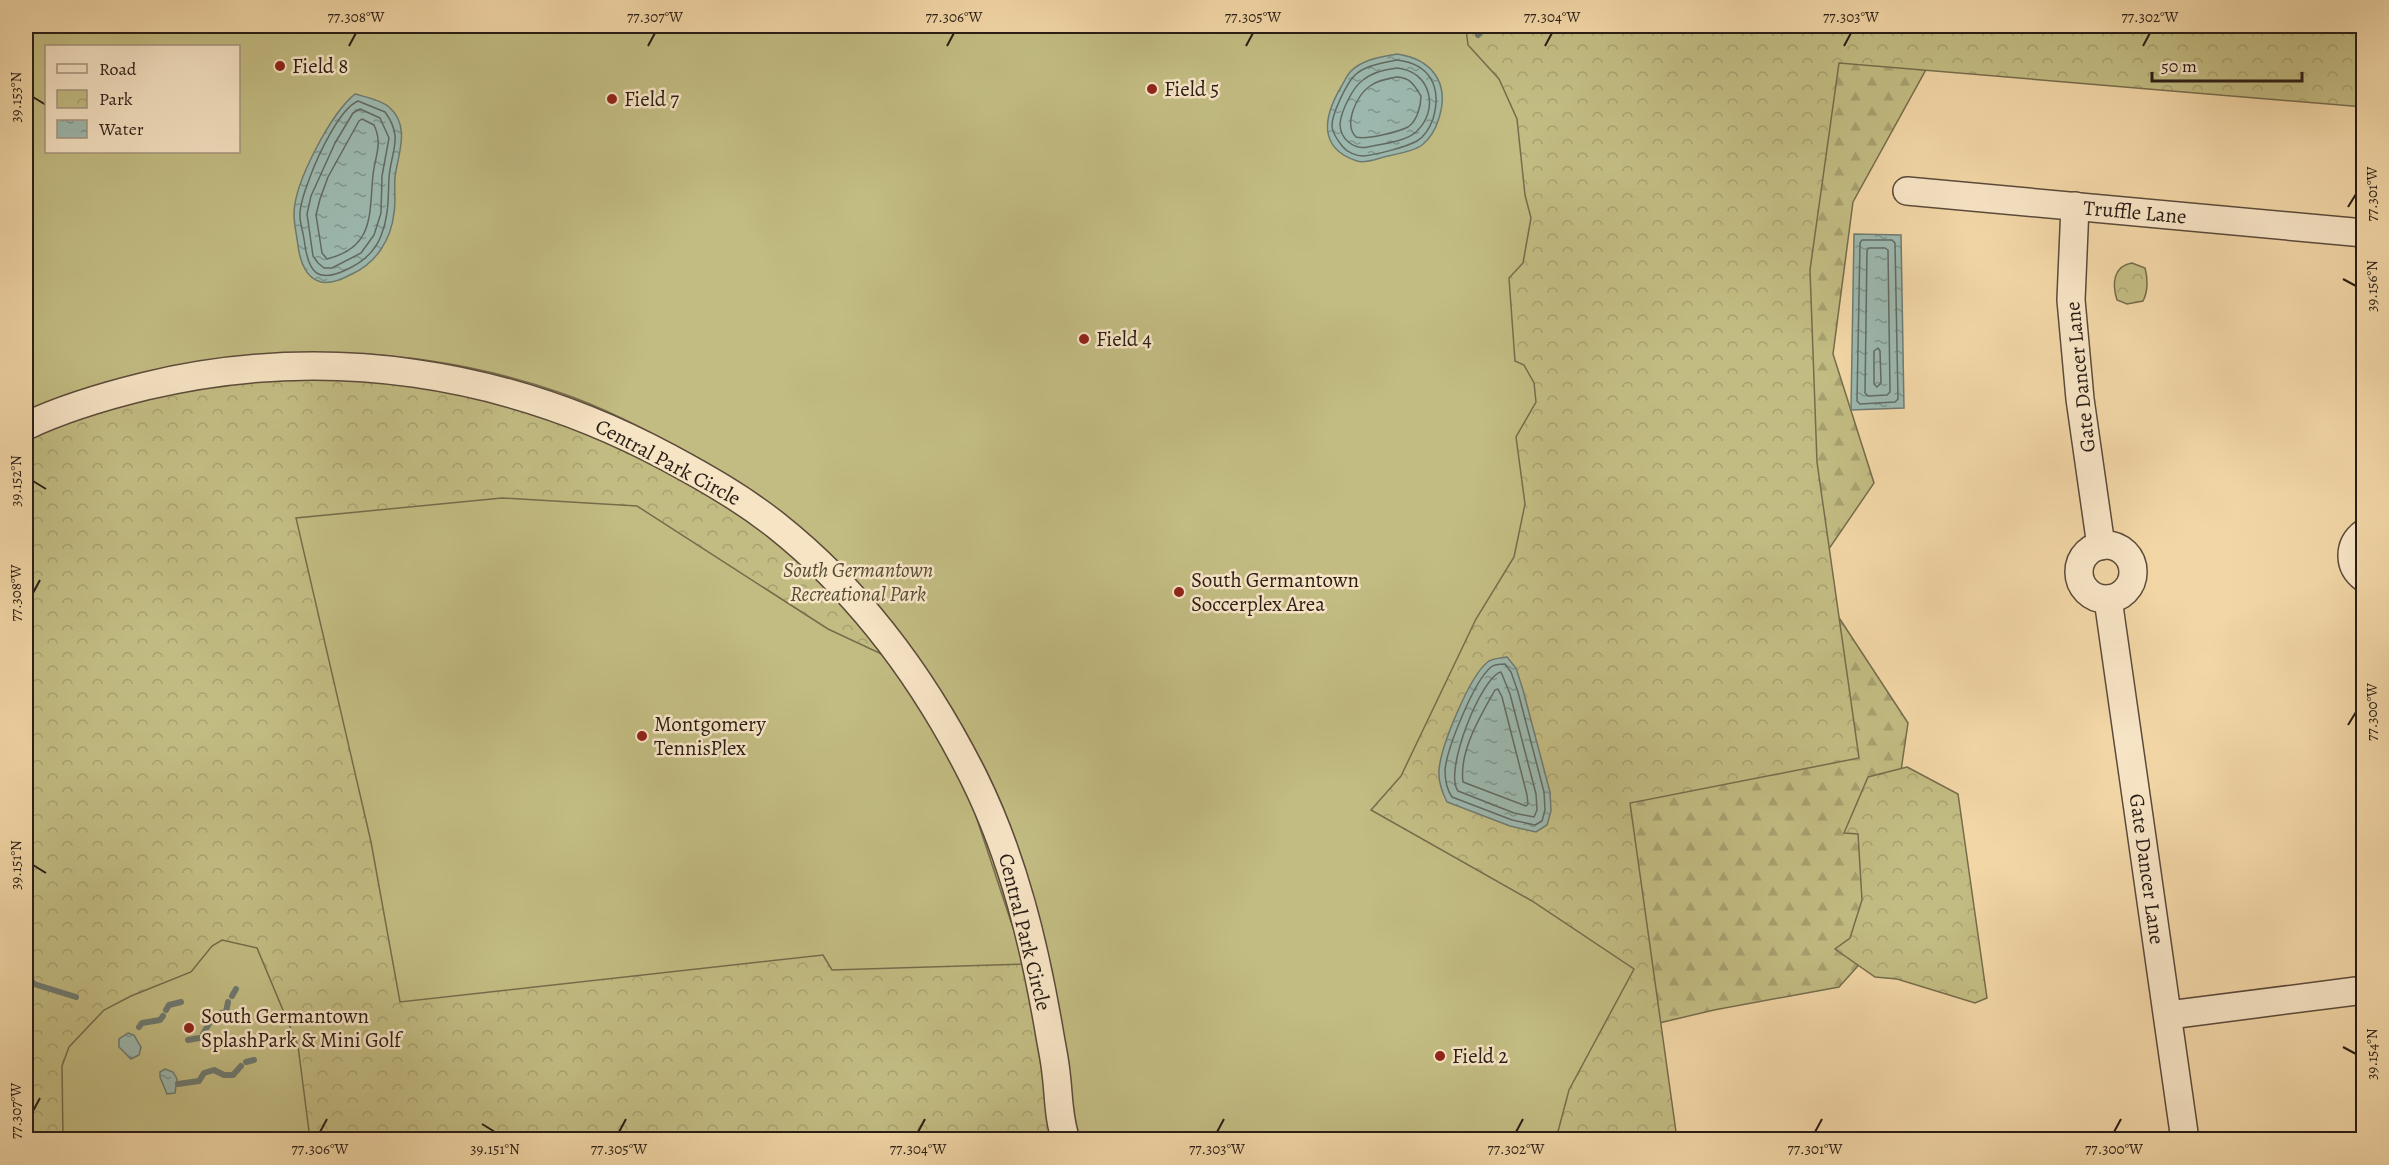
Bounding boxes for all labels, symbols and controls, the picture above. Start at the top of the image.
text: 77.308°W [327,7,385,27]
text: 77.307°W [627,7,683,27]
text: 77.306°W [926,7,982,27]
text: 77.305°W [1225,7,1281,27]
text: 77.304°W [1524,7,1580,27]
text: 77.303°W [1823,7,1879,27]
text: 77.302°W [2121,7,2179,27]
legend [45,45,240,153]
scale bar [2152,45,2302,83]
place label: Field 8 [292,52,348,80]
text: 50 m [2161,54,2197,78]
text: Road [99,57,137,81]
marker: Field 8 [273,59,287,73]
text: 39.153°N [6,71,26,122]
place label: Field 5 [1164,75,1219,103]
marker: Field 5 [1145,82,1159,96]
place label: Field 7 [624,85,679,113]
text: Park [99,87,133,111]
marker: Field 7 [605,92,619,106]
text: Water [98,117,144,141]
text: 77.301°W [2362,166,2382,222]
street label: Truffle Lane [2082,194,2188,230]
text: 39.156°N [2362,260,2382,312]
street label: Gate Dancer Lane [2058,300,2102,454]
place label: Field 4 [1096,325,1152,353]
marker: Field 4 [1077,332,1091,346]
street label: Central Park Circle [590,412,746,512]
text: 39.152°N [6,455,26,507]
park label: South Germantown Recreational Park [783,556,933,608]
text: 77.308°W [6,564,26,622]
place label: South Germantown Soccerplex Area [1191,566,1359,618]
marker: South Germantown Soccerplex Area [1172,585,1186,599]
text: 77.300°W [2362,683,2382,741]
place label: Montgomery TennisPlex [654,710,766,762]
marker: Montgomery TennisPlex [635,729,649,743]
street label: Gate Dancer Lane [2123,792,2171,946]
text: 39.151°N [6,840,26,890]
street label: Central Park Circle [992,851,1058,1013]
place label: South Germantown SplashPark & Mini Golf [201,1002,404,1054]
marker: South Germantown SplashPark & Mini Golf [182,1021,196,1035]
text: 39.154°N [2362,1028,2382,1080]
place label: Field 2 [1452,1042,1508,1070]
marker: Field 2 [1433,1049,1447,1063]
text: 77.307°W [6,1083,26,1139]
text: 77.306°W [292,1139,348,1159]
text: 39.151°N [470,1139,520,1159]
text: 77.305°W [591,1139,647,1159]
text: 77.304°W [890,1139,946,1159]
text: 77.303°W [1189,1139,1245,1159]
text: 77.302°W [1487,1139,1545,1159]
text: 77.301°W [1787,1139,1843,1159]
text: 77.300°W [2085,1139,2143,1159]

